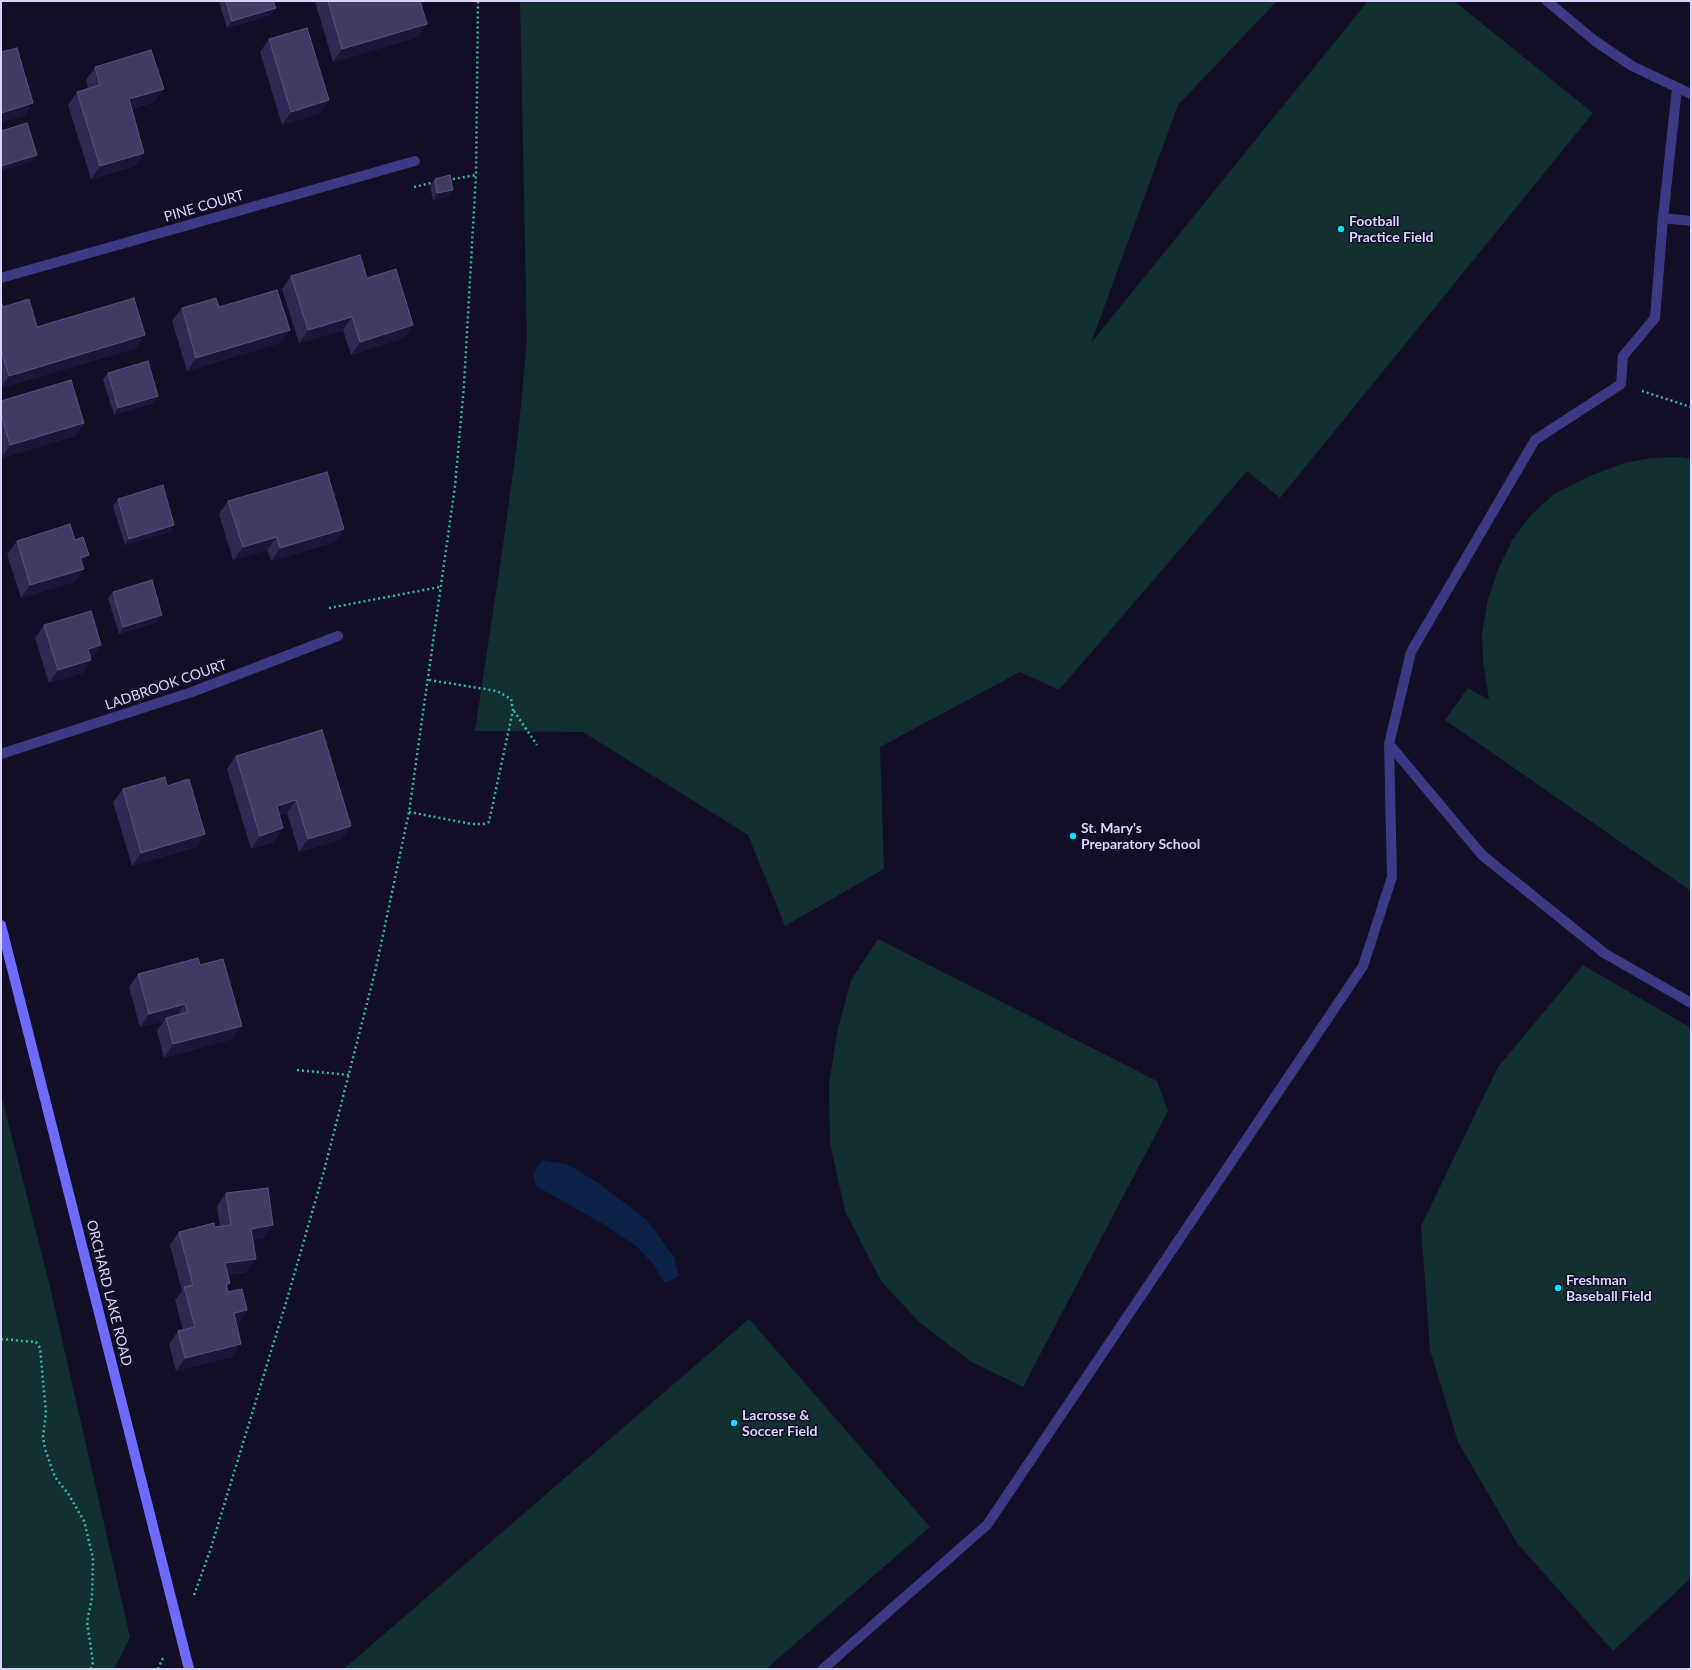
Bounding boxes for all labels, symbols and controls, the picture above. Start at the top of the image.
street label: PINE COURT [162,187,246,225]
place label: Football Practice Field [1349,213,1433,246]
marker: Football Practice Field [1336,224,1346,234]
street label: LADBROOK COURT [103,656,229,714]
place label: St. Mary's Preparatory School [1081,820,1200,852]
marker: St. Mary's Preparatory School [1068,831,1078,841]
street label: ORCHARD LAKE ROAD [83,1218,135,1368]
place label: Freshman Baseball Field [1566,1272,1652,1304]
marker: Freshman Baseball Field [1553,1283,1563,1293]
place label: Lacrosse & Soccer Field [742,1407,817,1440]
marker: Lacrosse & Soccer Field [729,1418,739,1428]

